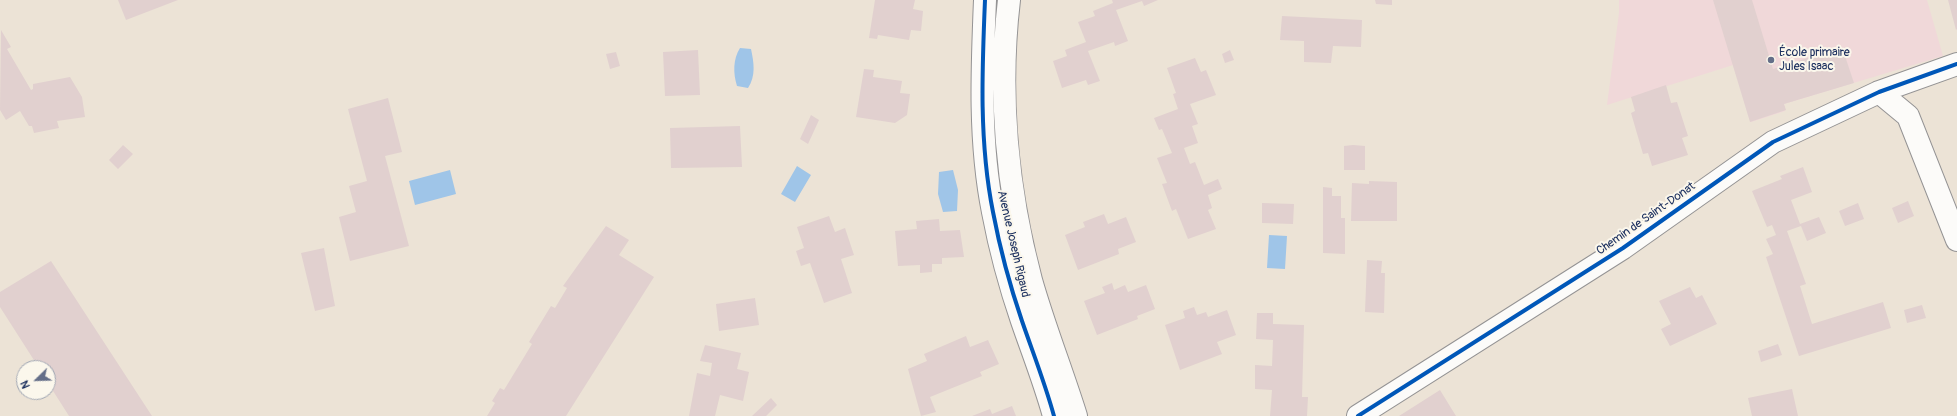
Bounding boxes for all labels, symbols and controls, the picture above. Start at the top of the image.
place label: École primaire Jules Isaac [1779,46,1850,74]
marker: École primaire Jules Isaac [1766,55,1776,65]
street label: Chemin de Saint-Donat [1594,179,1698,259]
street label: Avenue Joseph Rigaud [994,189,1032,299]
north arrow [16,360,56,400]
text: N [18,379,33,390]

